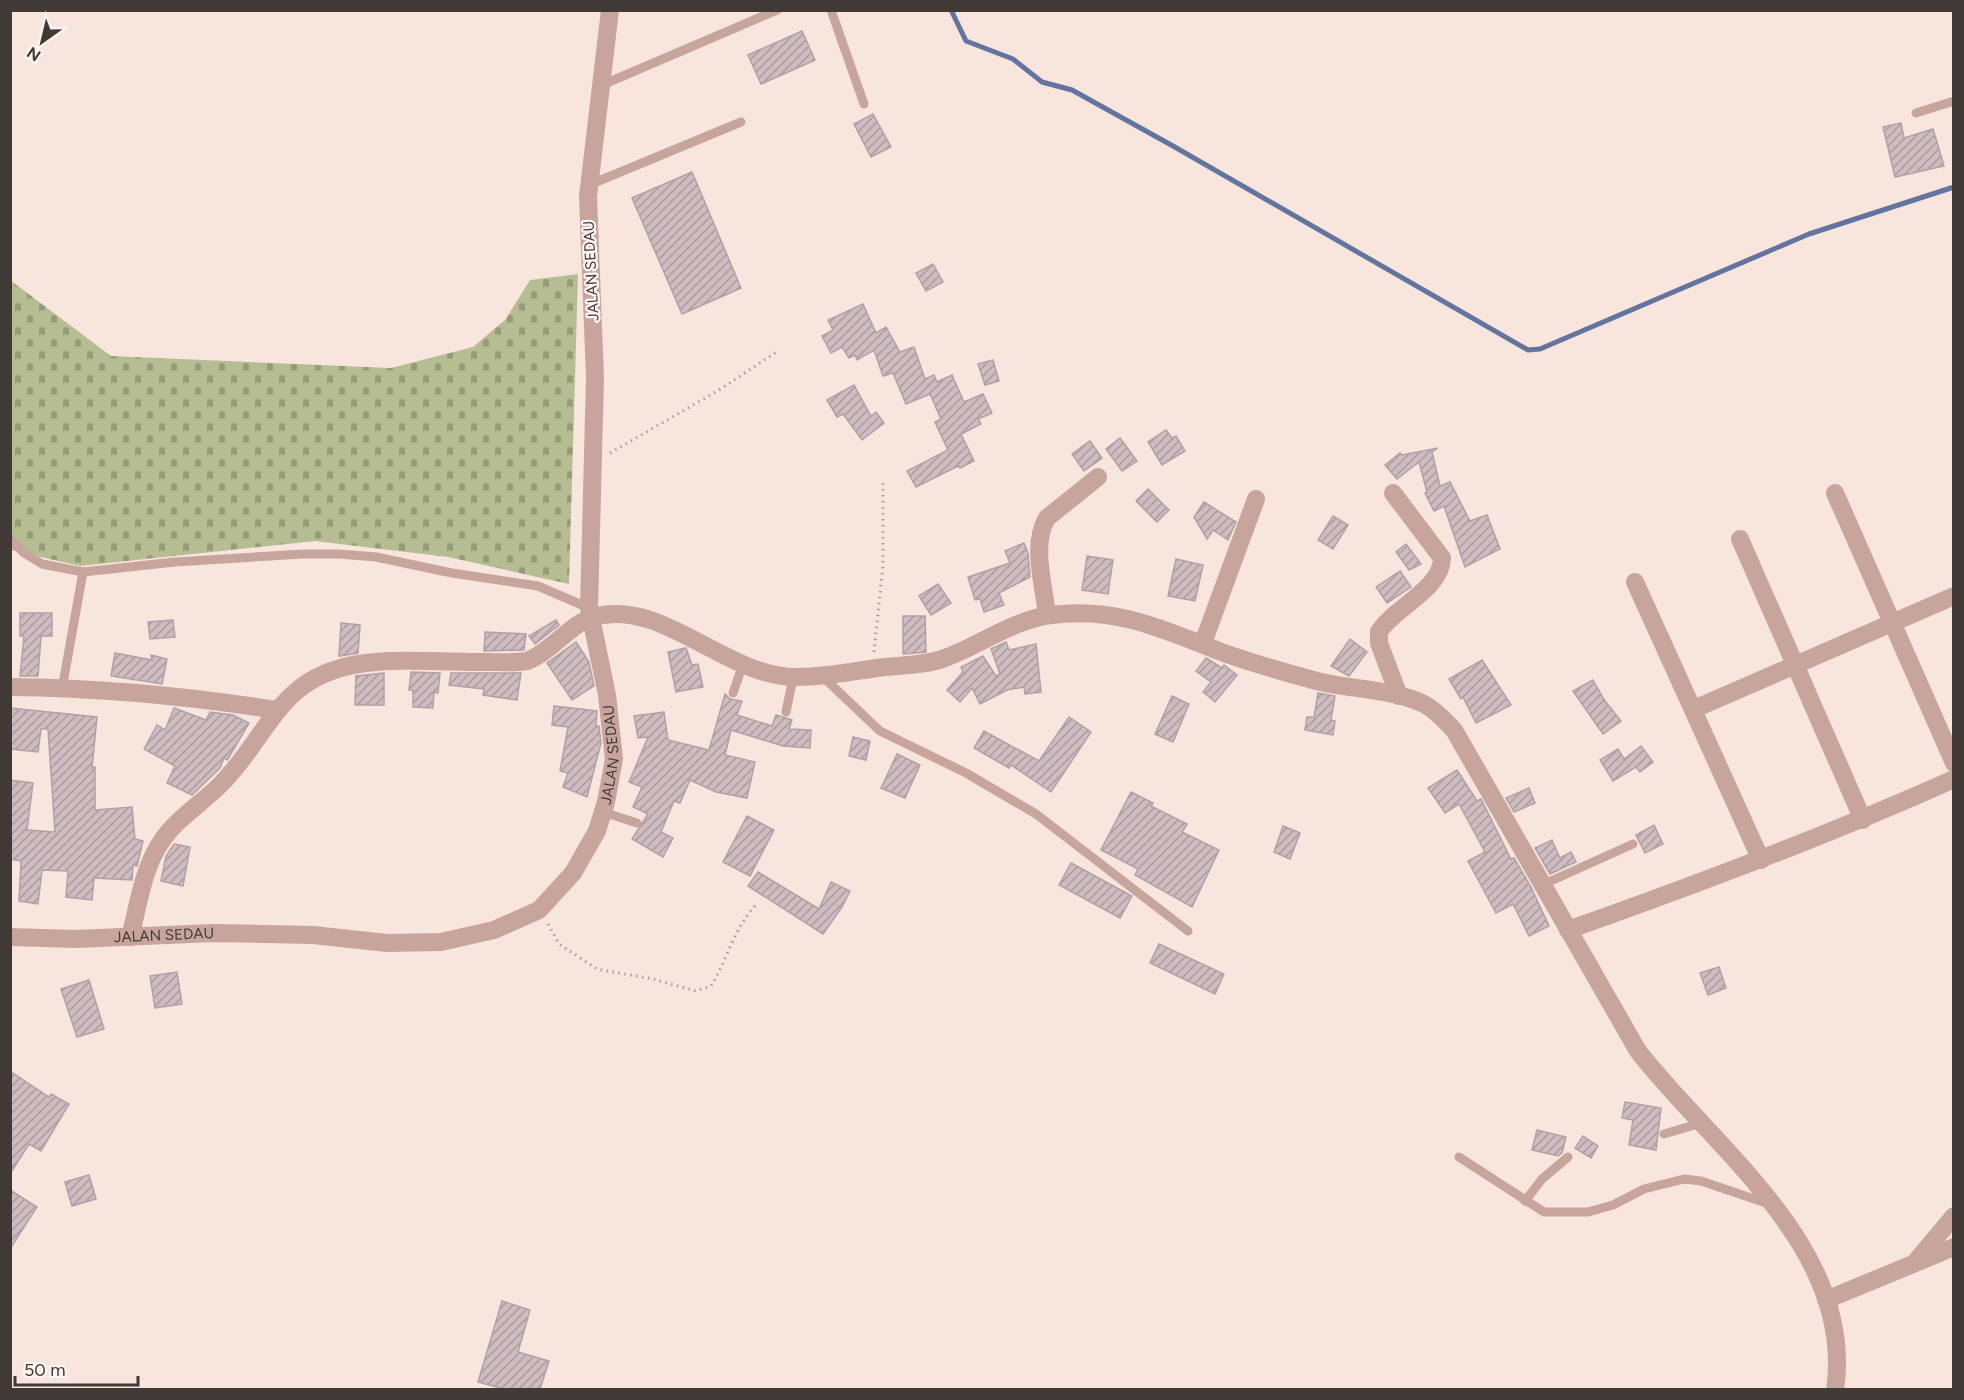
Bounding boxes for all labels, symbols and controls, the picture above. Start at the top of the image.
north arrow [12,12,72,72]
text: N [23,43,44,65]
street label: JALAN SEDAU [579,220,603,322]
street label: JALAN SEDAU [597,704,623,806]
street label: JALAN SEDAU [113,924,214,946]
scale bar [15,1349,138,1387]
text: 50 m [24,1359,66,1381]

